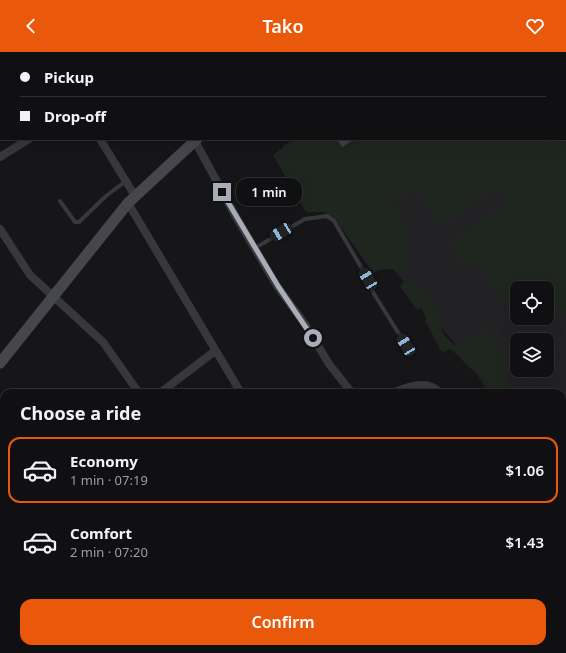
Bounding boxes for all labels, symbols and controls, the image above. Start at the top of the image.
text: Tako [262,14,304,38]
icon: back [20,15,42,37]
icon: heart [524,15,546,37]
text: Pickup [44,67,94,87]
text: Drop-off [44,106,106,126]
callout: 1 min [236,178,302,206]
route end [213,183,231,201]
text: 1 min [251,183,287,201]
car [268,221,294,243]
car [357,266,379,292]
map controls [510,281,554,377]
button: locate [510,281,554,325]
route start [304,329,322,347]
car [395,332,417,358]
button: layers [510,333,554,377]
text: Choose a ride [20,401,141,425]
text: Economy [70,451,138,471]
icon: car [22,452,58,488]
text: $1.06 [506,460,544,480]
text: 1 min · 07:19 [70,471,148,489]
text: Comfort [70,523,132,543]
icon: car [22,524,58,560]
text: $1.43 [506,532,544,552]
text: 2 min · 07:20 [70,543,148,561]
button: Confirm [20,599,546,645]

